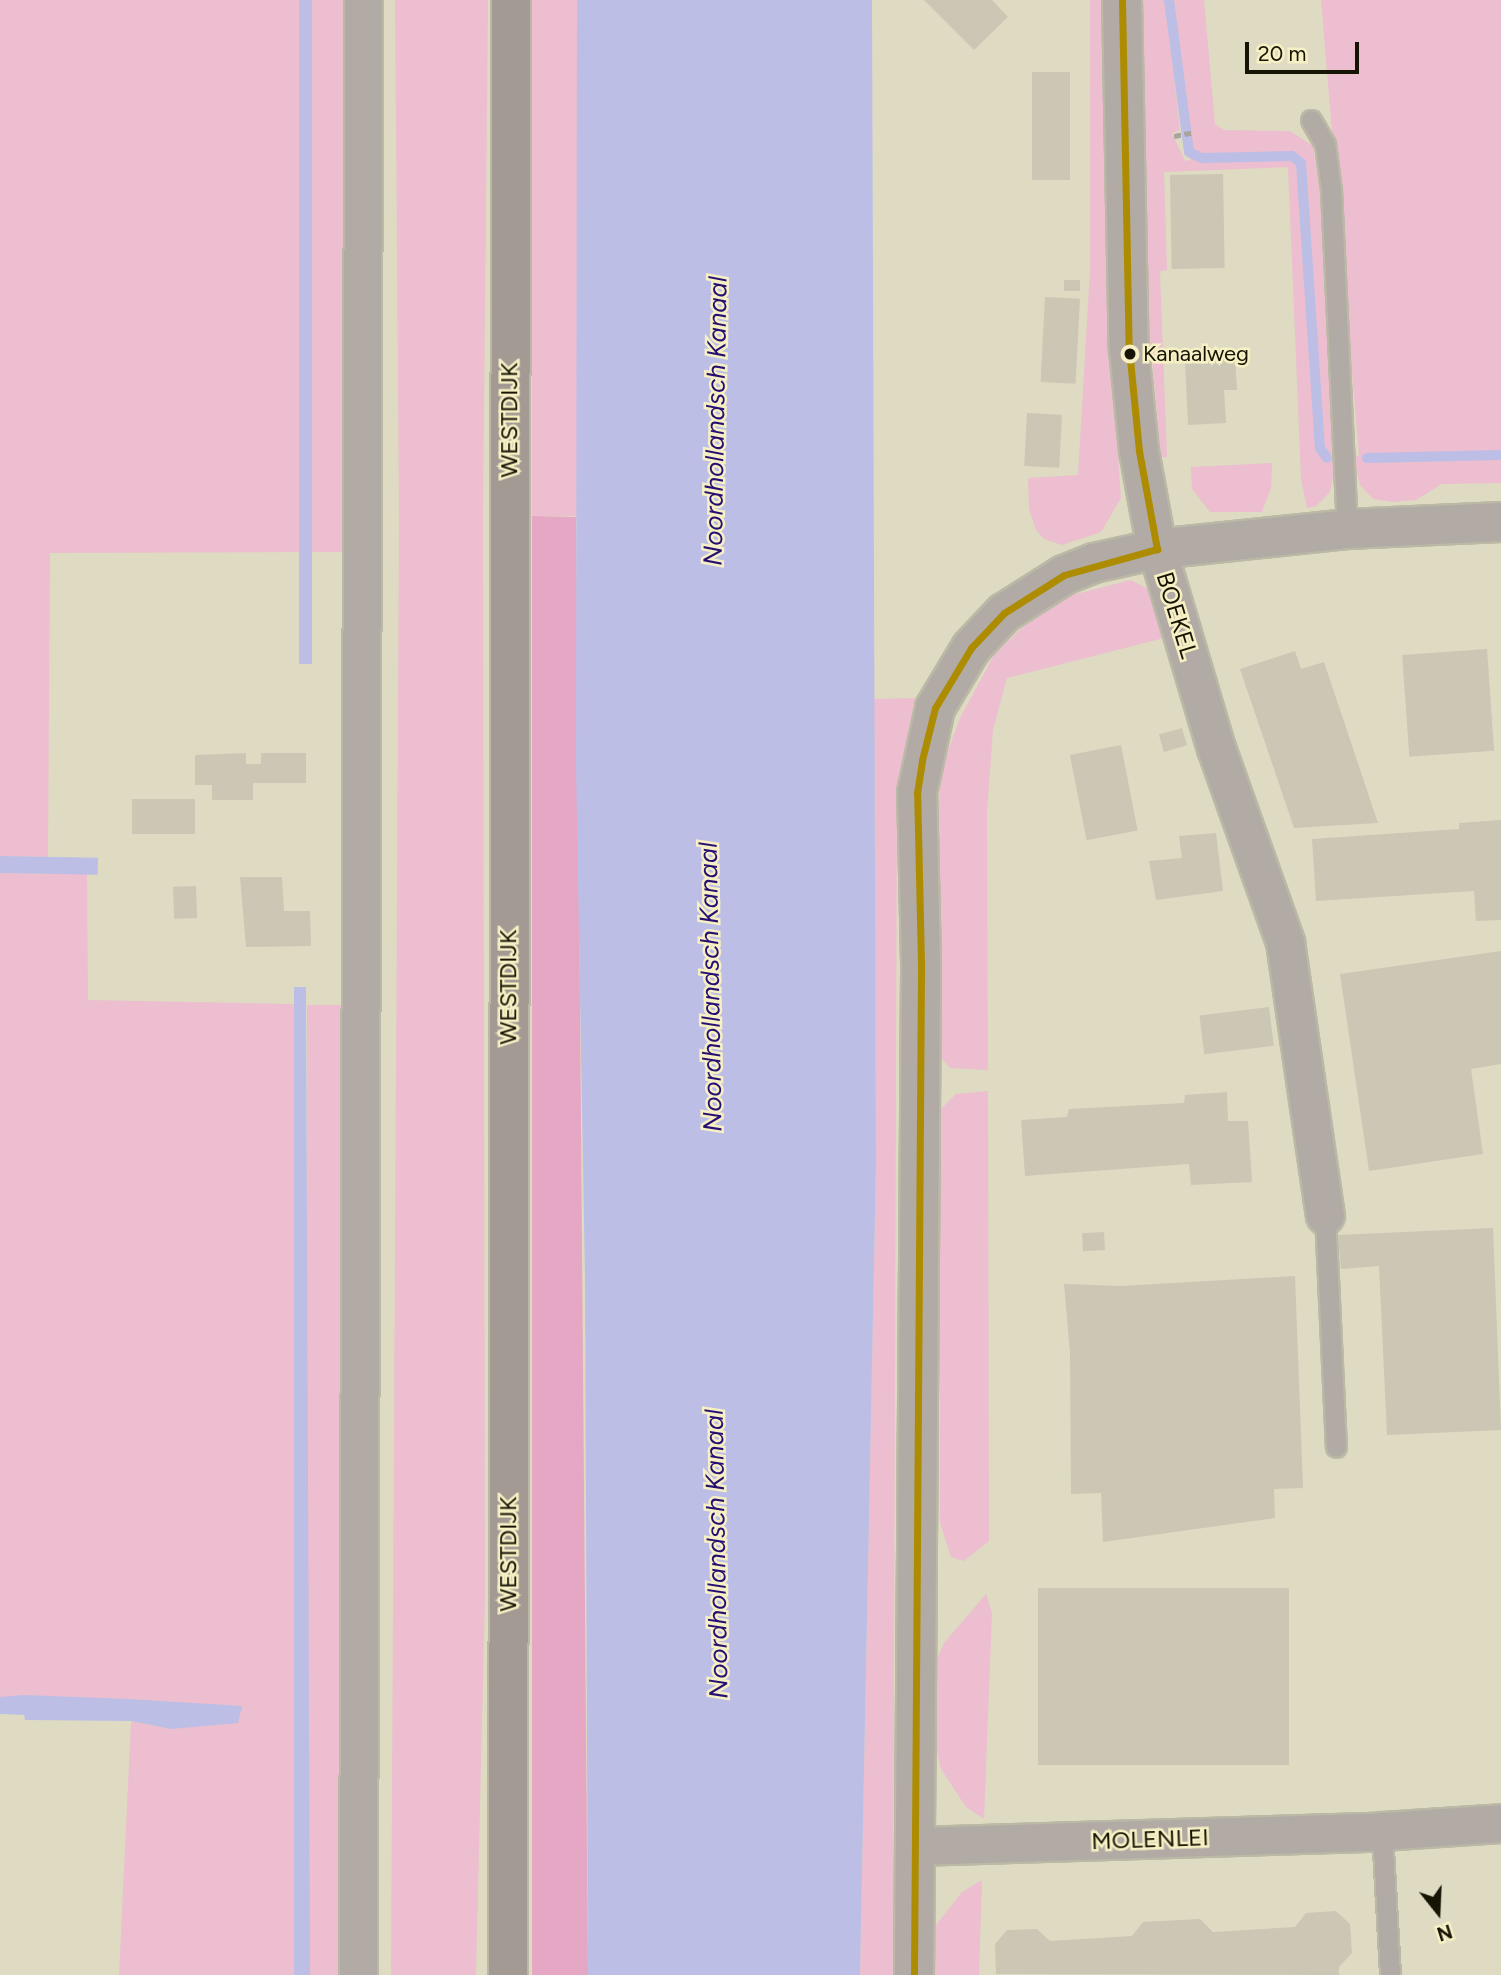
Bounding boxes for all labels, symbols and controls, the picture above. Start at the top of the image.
scale bar [1249,28,1363,72]
text: 20 m [1258,41,1306,66]
water label: Noordhollandsch Kanaal [698,276,734,566]
place label: Kanaalweg [1143,341,1249,367]
marker: Kanaalweg [1123,347,1137,361]
street label: WESTDIJK [495,362,523,478]
street label: BOEKEL [1150,568,1204,662]
water label: Noordhollandsch Kanaal [693,842,729,1132]
street label: WESTDIJK [494,929,522,1045]
water label: Noordhollandsch Kanaal [699,1409,735,1699]
street label: WESTDIJK [494,1496,522,1612]
street label: MOLENLEI [1091,1823,1209,1855]
north arrow [1403,1877,1473,1947]
text: N [1434,1919,1455,1946]

